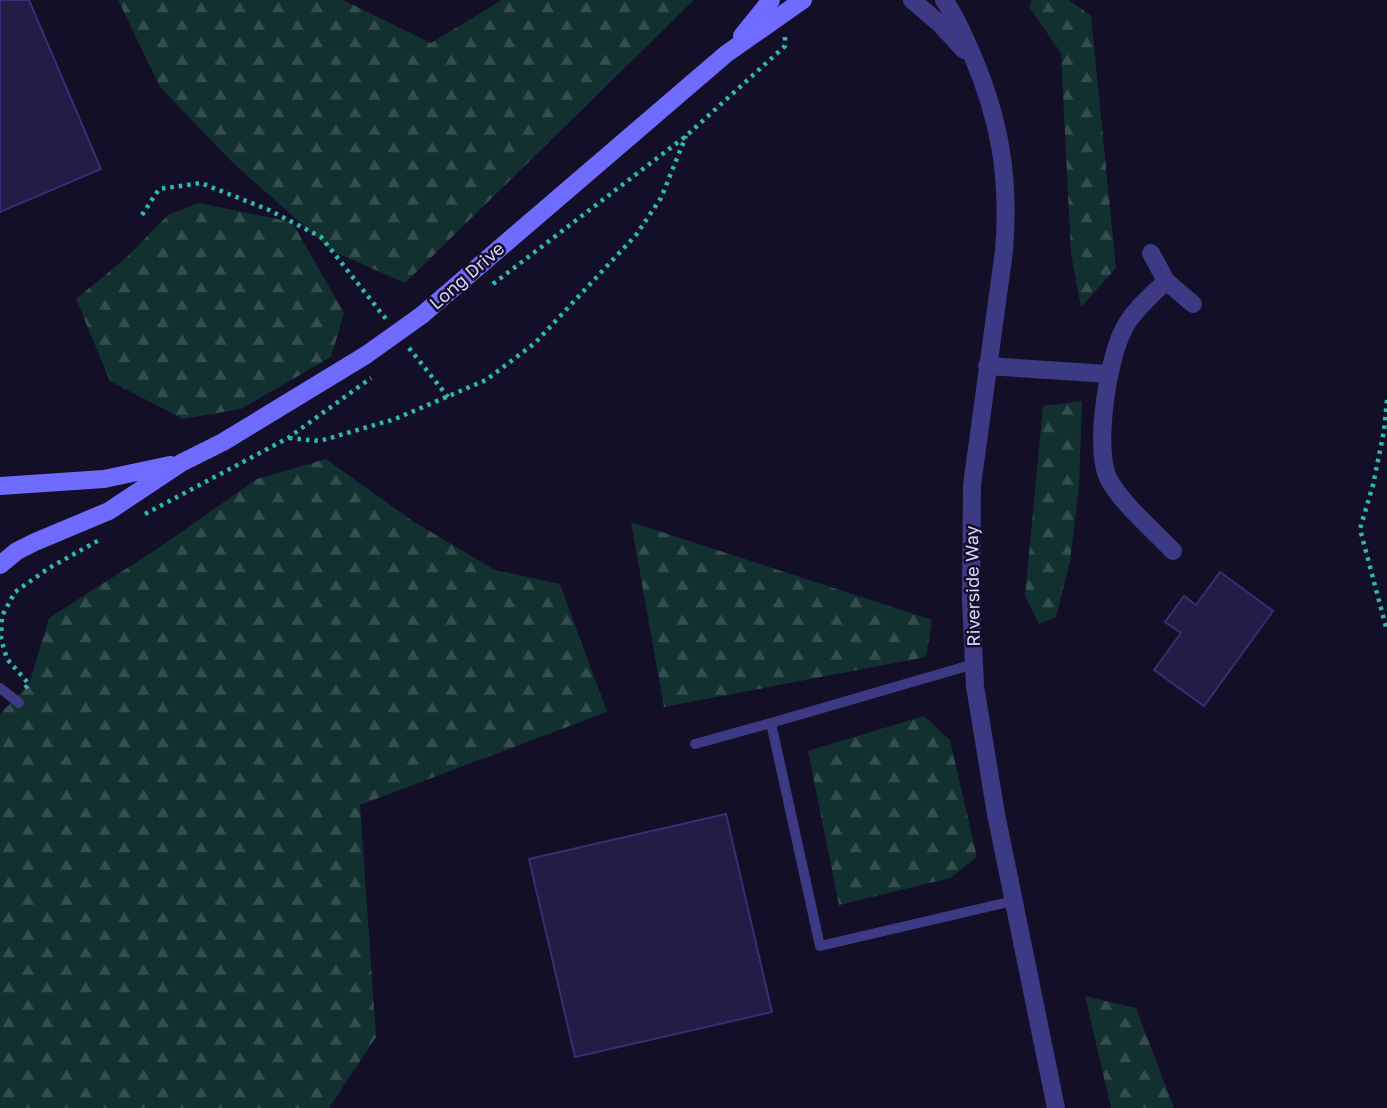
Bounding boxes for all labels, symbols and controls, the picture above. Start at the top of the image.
street label: Long Drive [424,237,508,314]
street label: Riverside Way [960,525,984,647]

